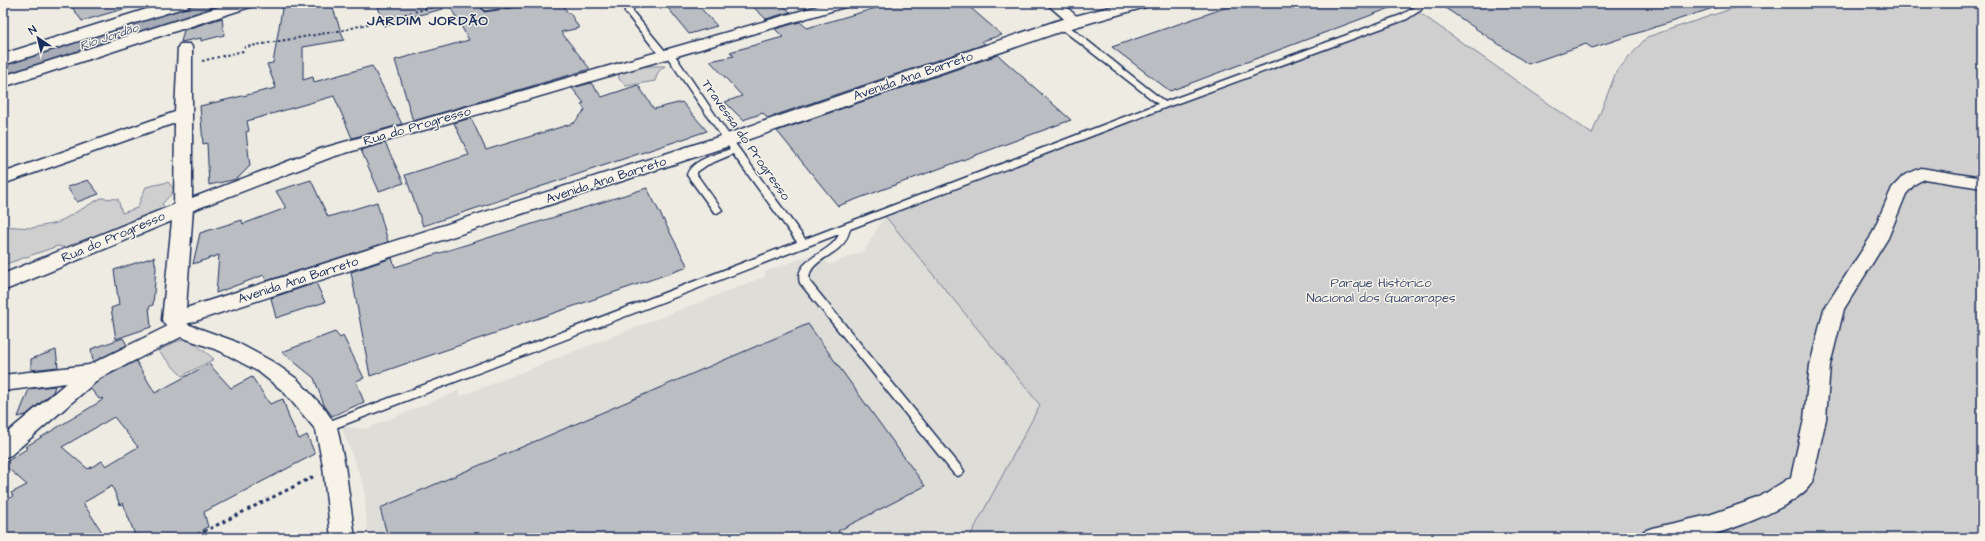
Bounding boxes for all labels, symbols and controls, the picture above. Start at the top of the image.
district label: JARDIM JORDÃO [366,11,489,31]
north arrow [18,18,58,58]
water label: Rio Jordão [78,19,142,54]
text: N [25,22,40,38]
street label: Avenida Ana Barreto [851,47,976,105]
street label: Travessa do Progresso [697,76,795,205]
street label: Rua do Progresso [361,102,474,151]
street label: Avenida Ana Barreto [544,152,669,208]
street label: Rua do Progresso [58,207,169,268]
street label: Avenida Ana Barreto [236,252,361,308]
park label: Parque Histórico Nacional dos Guararapes [1307,274,1456,307]

